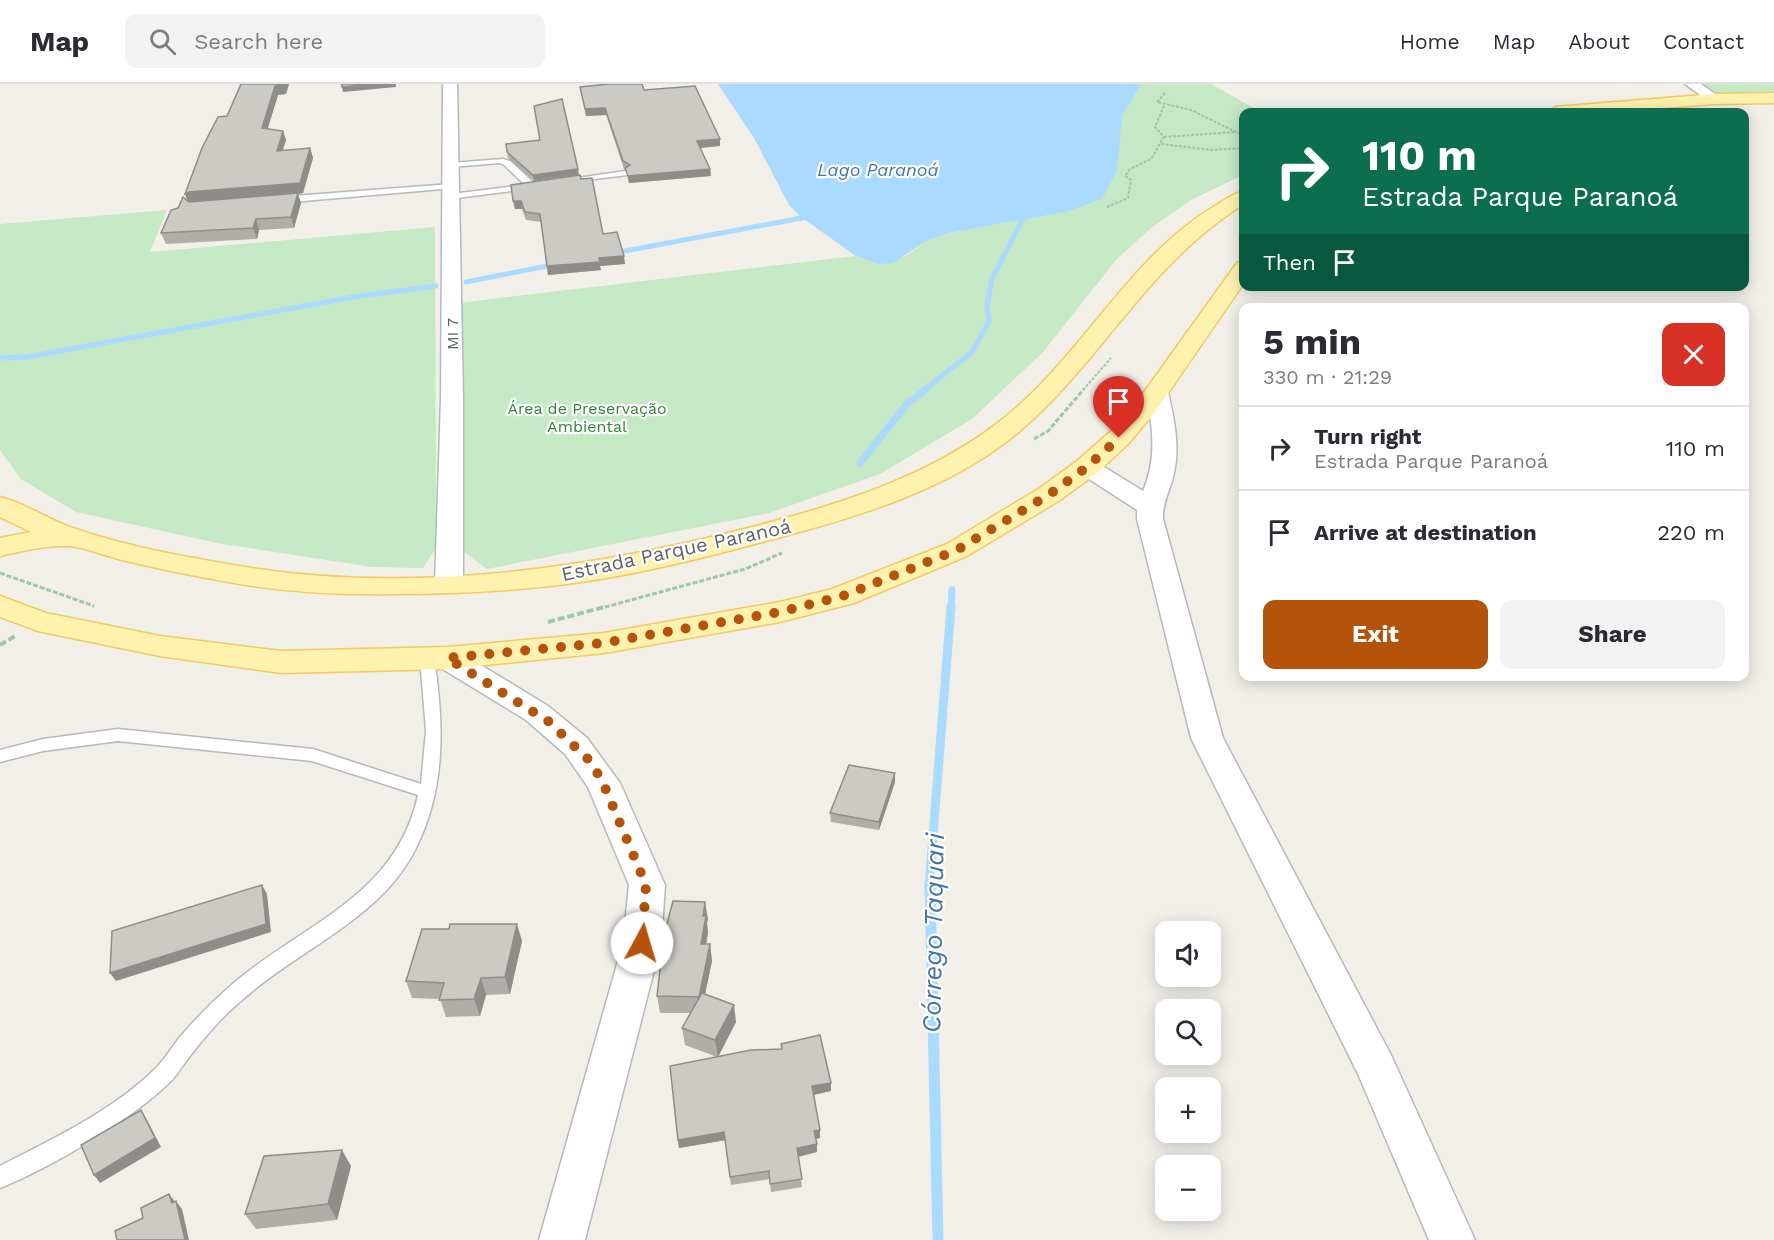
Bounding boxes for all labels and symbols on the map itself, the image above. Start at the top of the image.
water label: Lago Paranoá [817,159,939,180]
street label: MI 7 [443,318,462,350]
pin [1093,376,1144,438]
park label: Área de Preservação Ambiental [507,399,667,436]
street label: Estrada Parque Paranoá [559,514,793,586]
water label: Córrego Taquari [916,831,950,1033]
position arrow [610,911,674,975]

